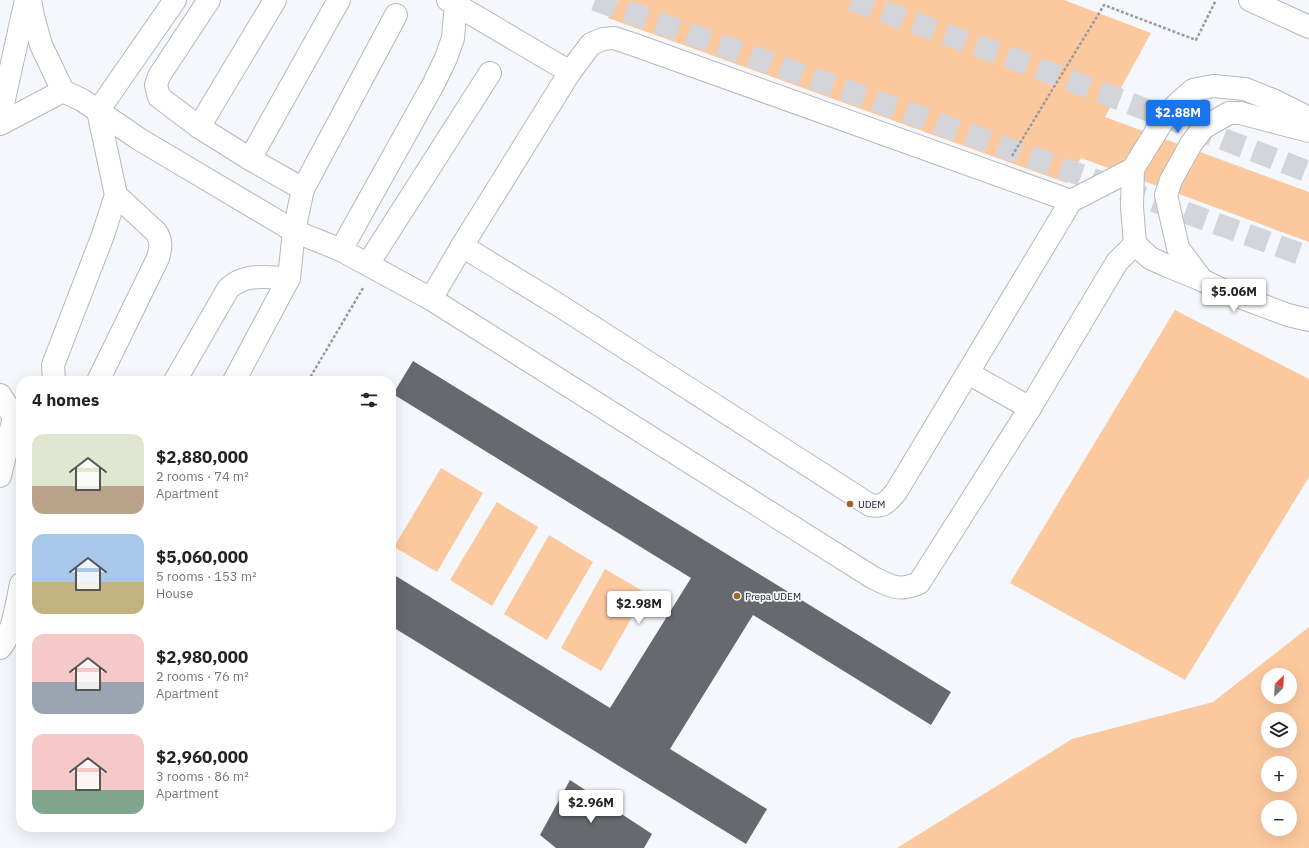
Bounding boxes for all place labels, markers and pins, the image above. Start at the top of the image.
pin: $2.88M [1145,100,1211,134]
pin: $5.06M [1201,279,1267,313]
place label: UDEM [858,498,885,511]
marker: UDEM [845,499,855,509]
place label: Prepa UDEM [745,590,801,603]
pin: $2.98M [606,591,672,625]
marker: Prepa UDEM [732,591,742,601]
pin: $2.96M [558,790,624,824]

